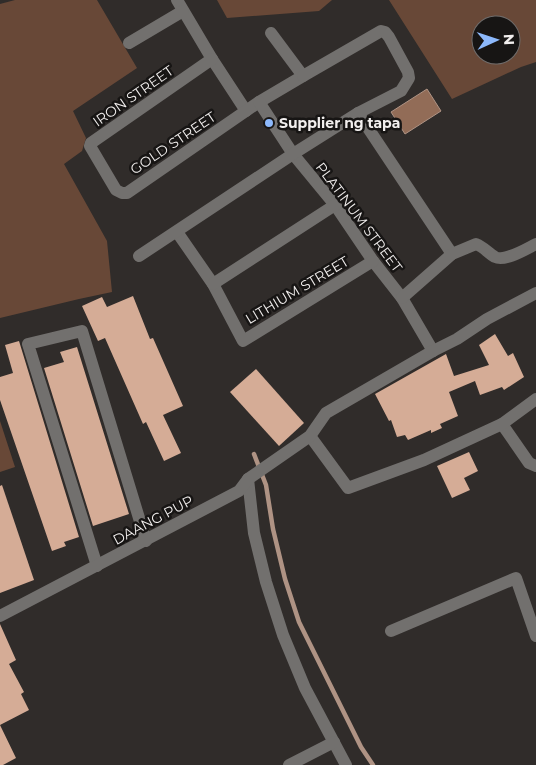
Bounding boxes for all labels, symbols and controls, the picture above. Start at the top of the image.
north arrow [471,15,521,65]
text: N [500,33,518,45]
street label: IRON STREET [89,62,177,130]
street label: GOLD STREET [127,108,219,178]
place label: Supplier ng tapa [279,114,400,132]
marker: Supplier ng tapa [263,117,275,129]
street label: PLATINUM STREET [312,159,406,275]
street label: LITHIUM STREET [242,252,352,328]
street label: DAANG PUP [110,491,196,549]

